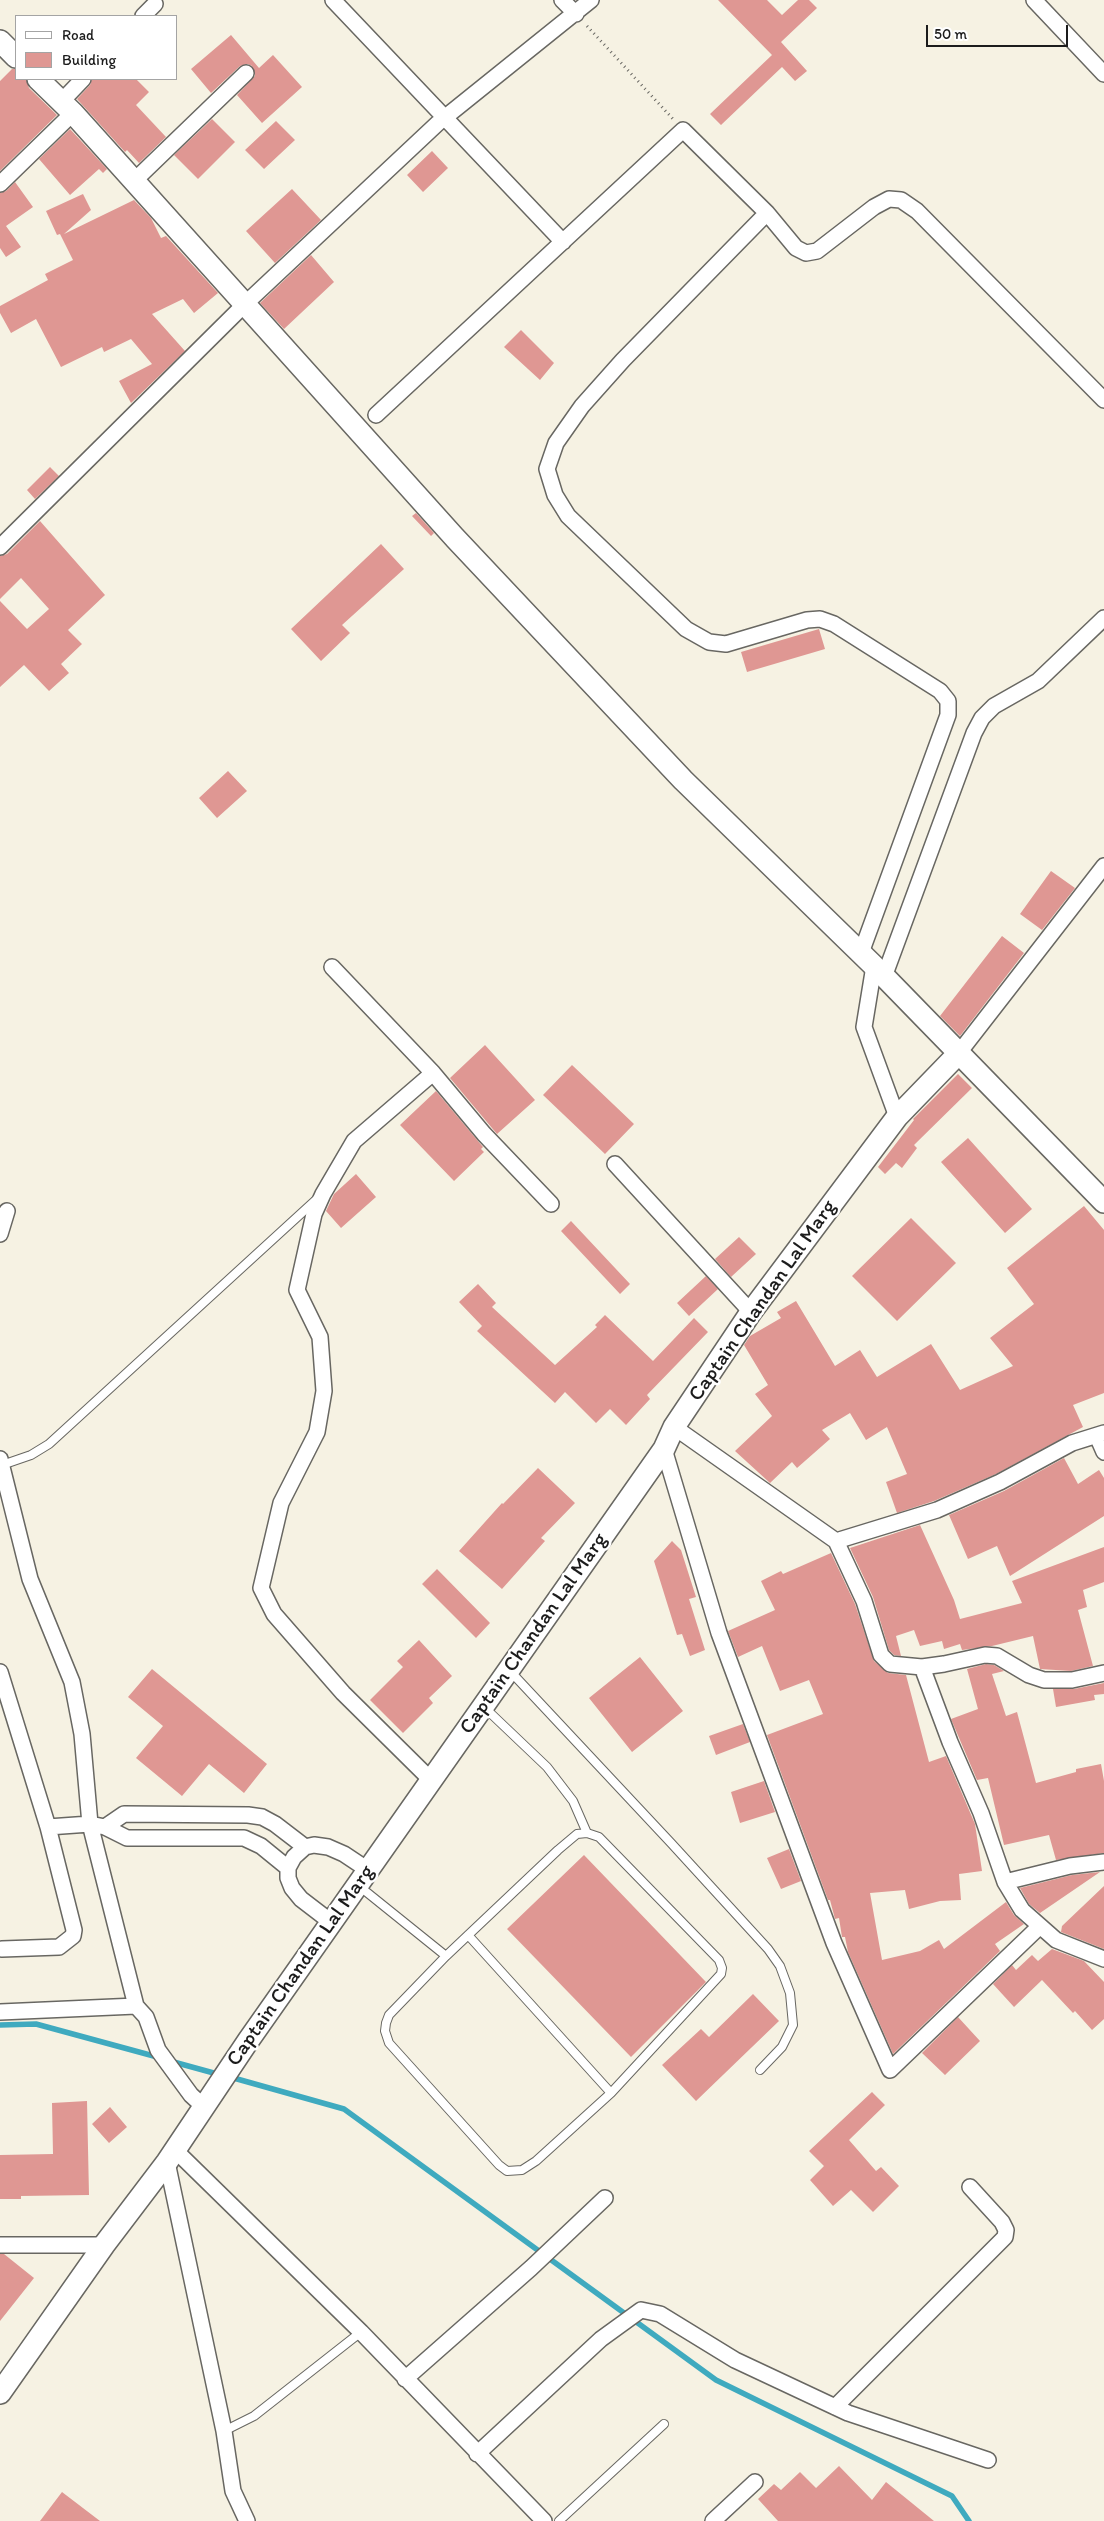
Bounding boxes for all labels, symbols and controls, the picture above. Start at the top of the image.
legend [15,15,178,80]
scale bar [929,15,1072,47]
text: 50 m [934,25,967,43]
text: Road [62,26,94,44]
text: Building [62,51,116,69]
street label: Captain Chandan Lal Marg [684,1196,842,1406]
street label: Captain Chandan Lal Marg [455,1529,613,1739]
street label: Captain Chandan Lal Marg [222,1861,380,2071]

